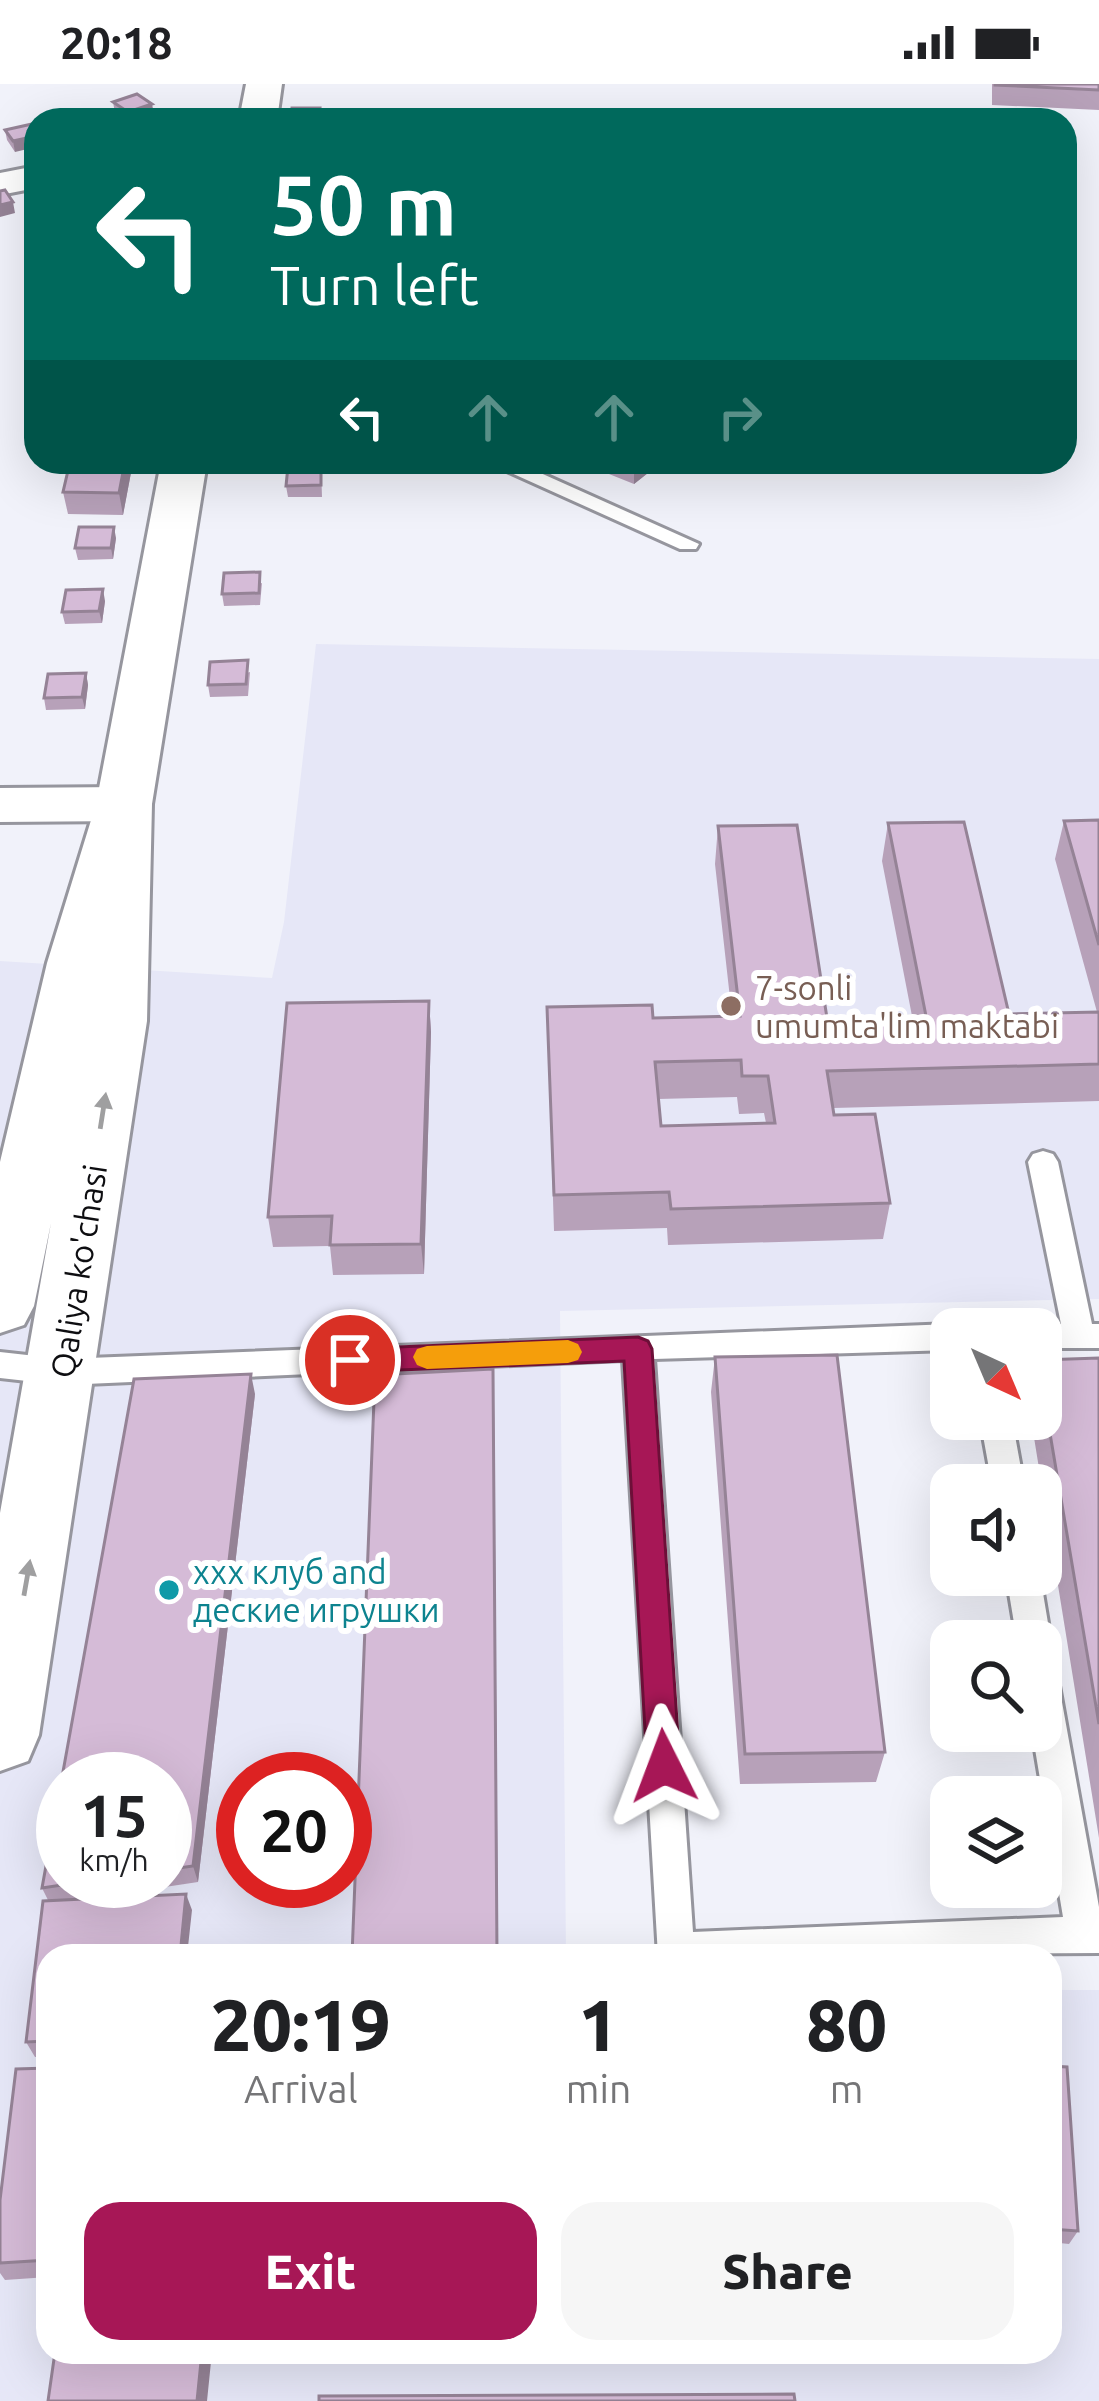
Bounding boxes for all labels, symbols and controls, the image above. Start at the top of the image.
text: 20:18 [60,17,173,68]
icon: left [72,156,228,312]
text: 50 m [270,157,457,251]
text: Turn left [270,255,479,315]
icon: left [329,384,395,450]
icon: ahead [455,384,521,450]
icon: ahead [581,384,647,450]
icon: right [707,384,773,450]
place label: 7-sonli umumta'lim maktabi [755,969,1059,1044]
marker: 7-sonli umumta'lim maktabi [718,993,744,1019]
one-way arrow [94,1091,113,1129]
street label: Qaliya ko'chasi [43,1162,113,1380]
north arrow [930,1308,1062,1440]
map controls [930,1308,1062,1908]
pin [299,1309,401,1411]
icon: arrive [317,1327,383,1393]
button: sound [930,1464,1062,1596]
place label: ххх клуб and деские игрушки [193,1553,440,1628]
one-way arrow [18,1559,37,1597]
marker: ххх клуб and деские игрушки [156,1577,182,1603]
button: search [930,1620,1062,1752]
position arrow [601,1703,727,1829]
speed limit sign: 20 [216,1752,372,1908]
button: layers [930,1776,1062,1908]
text: 15 [80,1781,148,1848]
text: km/h [79,1843,149,1877]
text: 20:19 [211,1984,391,2065]
text: 1 [578,1984,619,2065]
text: 80 [806,1984,887,2065]
text: Arrival [244,2067,358,2110]
text: min [566,2067,631,2110]
text: m [830,2067,863,2110]
button: Exit [84,2202,537,2340]
button: Share [561,2202,1014,2340]

